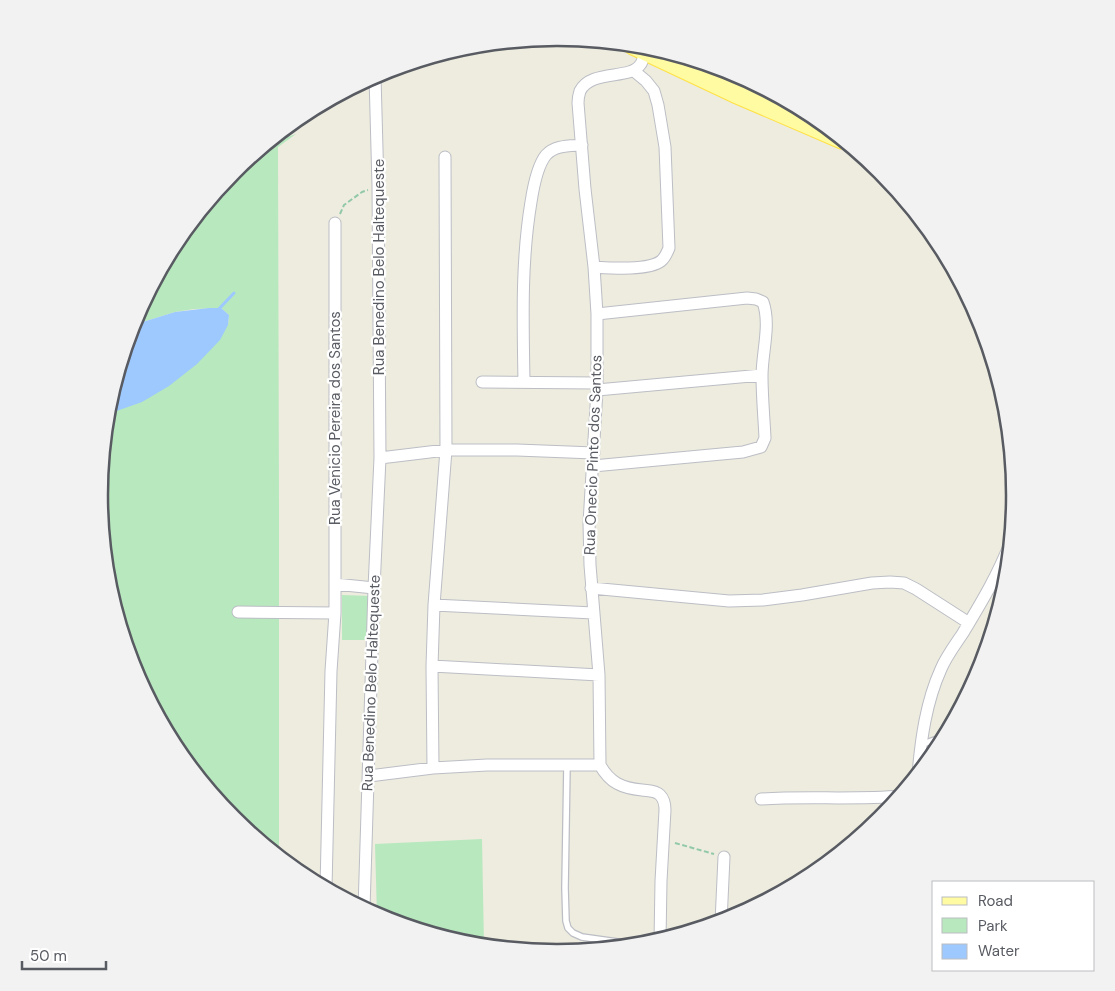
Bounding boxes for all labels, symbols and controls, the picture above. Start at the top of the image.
street label: Rua Benedino Belo Haltequeste [369,159,389,375]
street label: Rua Venicio Pereira dos Santos [325,311,345,525]
street label: Rua Onecio Pinto dos Santos [580,355,606,555]
street label: Rua Benedino Belo Haltequeste [357,574,385,792]
legend [932,881,1095,971]
text: Road [978,891,1013,911]
text: Park [978,916,1008,936]
scale bar [22,938,106,970]
text: Water [978,941,1020,961]
text: 50 m [30,946,67,966]

